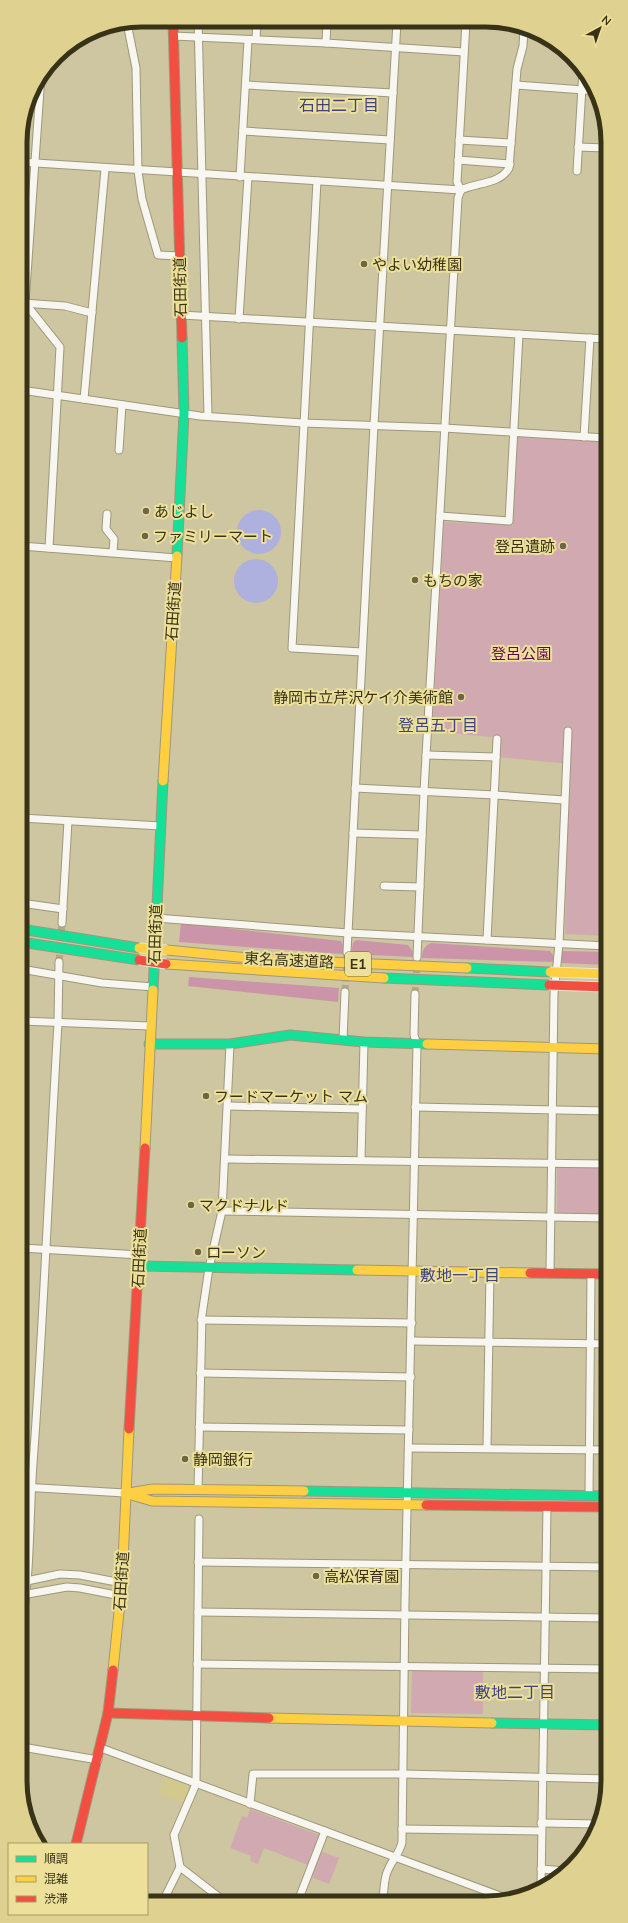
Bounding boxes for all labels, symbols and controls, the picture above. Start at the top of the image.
north arrow [580,8,620,48]
text: N [599,12,614,28]
district label: 石田二丁目 [299,95,379,115]
place label: やよい幼稚園 [372,255,462,274]
street label: 石田街道 [170,257,190,317]
marker: やよい幼稚園 [359,259,369,269]
place label: あじよし [154,502,214,521]
marker: あじよし [141,506,151,516]
place label: ファミリーマート [153,527,273,546]
marker: ファミリーマート [140,531,150,541]
place label: 登呂遺跡 [495,537,555,556]
marker: 登呂遺跡 [558,541,568,551]
place label: もちの家 [423,571,483,590]
marker: もちの家 [410,575,420,585]
street label: 石田街道 [161,580,185,642]
park label: 登呂公園 [491,644,551,663]
place label: 静岡市立芹沢ケイ介美術館 [273,688,453,707]
marker: 静岡市立芹沢ケイ介美術館 [456,692,466,702]
district label: 登呂五丁目 [398,715,478,735]
street label: 石田街道 [144,904,166,964]
street label: 東名高速道路 [244,948,334,972]
road number: E1 [345,952,371,976]
place label: フードマーケット マム [214,1087,368,1106]
marker: フードマーケット マム [201,1091,211,1101]
place label: マクドナルド [199,1196,289,1215]
marker: マクドナルド [186,1200,196,1210]
street label: 石田街道 [128,1228,150,1288]
place label: ローソン [206,1243,266,1262]
marker: ローソン [193,1247,203,1257]
district label: 敷地一丁目 [420,1265,500,1285]
place label: 静岡銀行 [193,1450,253,1469]
marker: 静岡銀行 [180,1454,190,1464]
street label: 石田街道 [109,1550,133,1612]
place label: 高松保育園 [324,1567,399,1586]
marker: 高松保育園 [311,1571,321,1581]
district label: 敷地二丁目 [475,1682,555,1702]
legend [8,1843,148,1915]
text: 順調 [44,1851,68,1866]
text: 混雑 [44,1871,68,1886]
text: 渋滞 [44,1891,68,1906]

